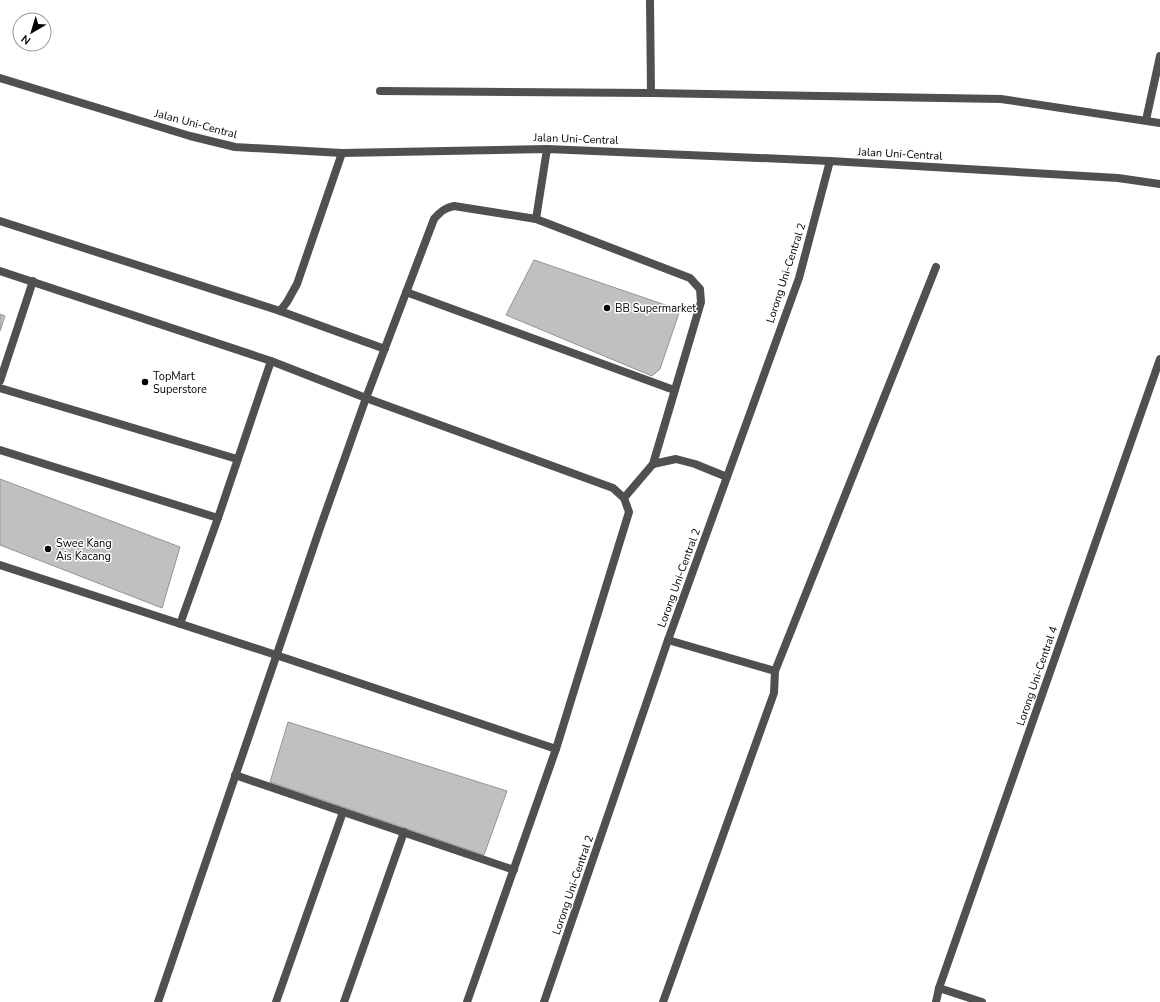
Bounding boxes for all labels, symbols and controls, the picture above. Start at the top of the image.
north arrow [12,12,52,52]
text: N [18,31,34,48]
street label: Jalan Uni-Central [152,106,240,142]
street label: Jalan Uni-Central [532,130,619,148]
street label: Jalan Uni-Central [856,144,944,164]
street label: Lorong Uni-Central 2 [763,221,809,325]
place label: BB Supermarket [615,301,696,316]
marker: BB Supermarket [602,303,612,313]
place label: TopMart Superstore [153,369,207,397]
marker: TopMart Superstore [140,377,150,387]
street label: Lorong Uni-Central 2 [654,526,704,630]
place label: Swee Kang Ais Kacang [56,536,112,564]
marker: Swee Kang Ais Kacang [43,544,53,554]
street label: Lorong Uni-Central 4 [1013,624,1061,728]
street label: Lorong Uni-Central 2 [549,833,597,937]

